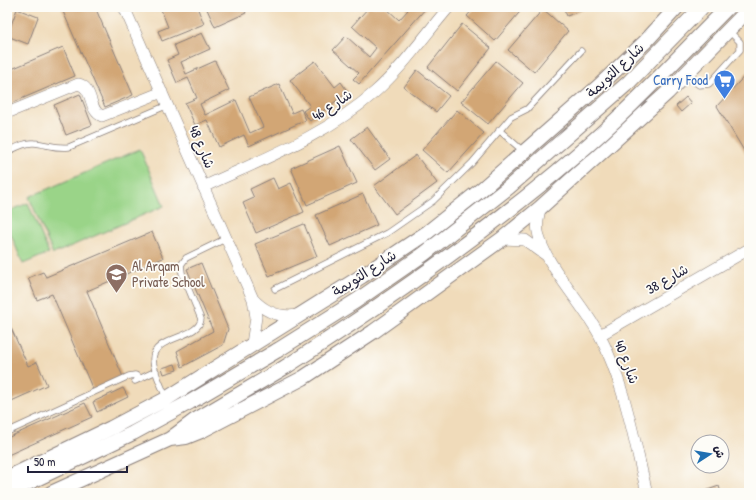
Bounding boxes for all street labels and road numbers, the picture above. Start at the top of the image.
street label: شارع الثويمة [582,38,648,102]
street label: شارع 46 [308,84,356,126]
street label: شارع 48 [184,122,220,172]
street label: شارع الثويمة [328,245,400,301]
street label: شارع 38 [642,259,692,299]
street label: شارع 40 [610,337,644,387]

